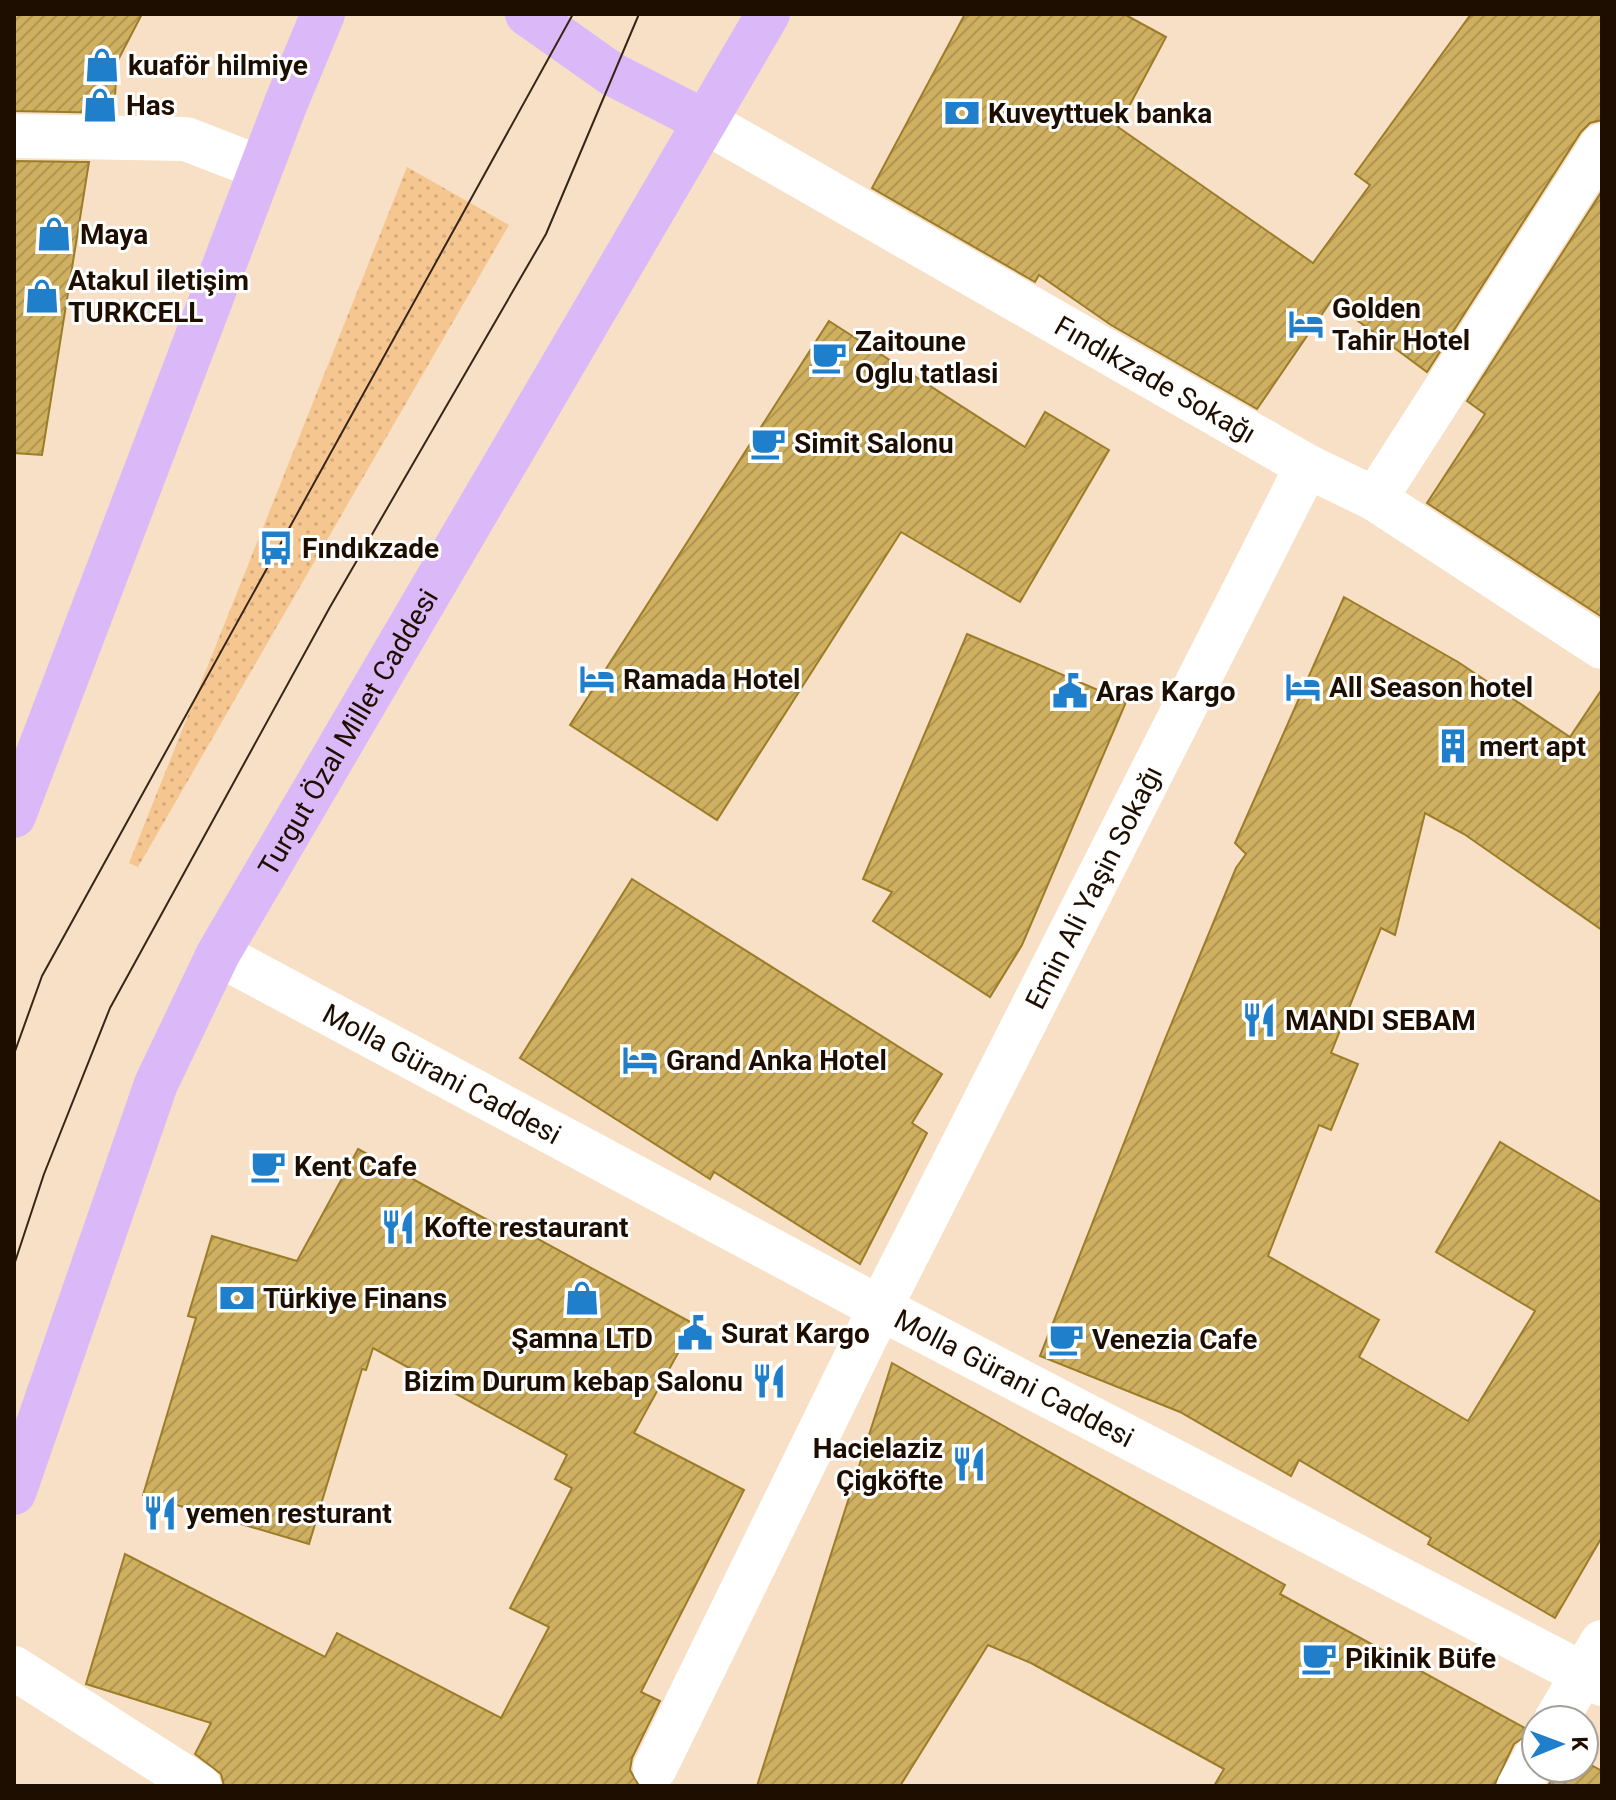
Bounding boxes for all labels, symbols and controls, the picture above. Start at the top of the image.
shop icon: kuaför hilmiye [83,46,121,84]
place label: kuaför hilmiye [128,49,308,82]
shop icon: Has [81,86,119,124]
place label: Has [126,89,175,122]
bank icon: Kuveyttuek banka [943,94,981,132]
place label: Kuveyttuek banka [988,97,1212,130]
shop icon: Maya [35,215,73,253]
place label: Maya [80,218,148,251]
place label: Atakul iletişim TURKCELL [68,264,249,329]
shop icon: Atakul iletişim TURKCELL [23,277,61,315]
place label: Golden Tahir Hotel [1332,292,1470,357]
hotel icon: Golden Tahir Hotel [1287,305,1325,343]
street label: Fındıkzade Sokağı [1049,309,1261,450]
place label: Zaitoune Oglu tatlasi [855,325,998,390]
cafe icon: Zaitoune Oglu tatlasi [810,338,848,376]
cafe icon: Simit Salonu [749,424,787,462]
place label: Simit Salonu [794,427,954,460]
bus stop icon: Fındıkzade [257,529,295,567]
place label: Fındıkzade [302,532,439,565]
street label: Turgut Özal Millet Caddesi [252,583,445,882]
hotel icon: Ramada Hotel [578,660,616,698]
place label: Ramada Hotel [623,663,800,696]
hotel icon: All Season hotel [1284,668,1322,706]
place label: All Season hotel [1329,671,1533,704]
public building icon: Aras Kargo [1051,672,1089,710]
place label: Aras Kargo [1096,675,1236,708]
building icon: mert apt [1434,727,1472,765]
place label: mert apt [1479,730,1586,763]
street label: Emin Ali Yaşin Sokağı [1019,760,1169,1014]
street label: Molla Gürani Caddesi [317,997,567,1151]
restaurant icon: MANDI SEBAM [1240,1001,1278,1039]
place label: MANDI SEBAM [1285,1004,1476,1037]
hotel icon: Grand Anka Hotel [621,1041,659,1079]
place label: Grand Anka Hotel [666,1044,887,1077]
cafe icon: Kent Cafe [249,1147,287,1185]
place label: Kent Cafe [294,1150,417,1183]
restaurant icon: Kofte restaurant [379,1208,417,1246]
place label: Kofte restaurant [424,1211,628,1244]
bank icon: Türkiye Finans [218,1279,256,1317]
shop icon: Şamna LTD [563,1279,601,1317]
place label: Türkiye Finans [263,1282,447,1315]
street label: Molla Gürani Caddesi [889,1302,1139,1454]
public building icon: Surat Kargo [676,1314,714,1352]
place label: Surat Kargo [721,1317,870,1350]
cafe icon: Venezia Cafe [1047,1320,1085,1358]
place label: Şamna LTD [511,1322,653,1355]
place label: Venezia Cafe [1092,1323,1257,1356]
restaurant icon: Bizim Durum kebap Salonu [750,1362,788,1400]
place label: Bizim Durum kebap Salonu [404,1365,743,1398]
place label: Hacielaziz Çigköfte [813,1432,943,1497]
restaurant icon: Hacielaziz Çigköfte [950,1445,988,1483]
restaurant icon: yemen resturant [141,1494,179,1532]
place label: yemen resturant [186,1497,392,1530]
cafe icon: Pikinik Büfe [1300,1639,1338,1677]
place label: Pikinik Büfe [1345,1642,1496,1675]
north arrow [1520,1704,1600,1784]
text: K [1567,1736,1592,1752]

